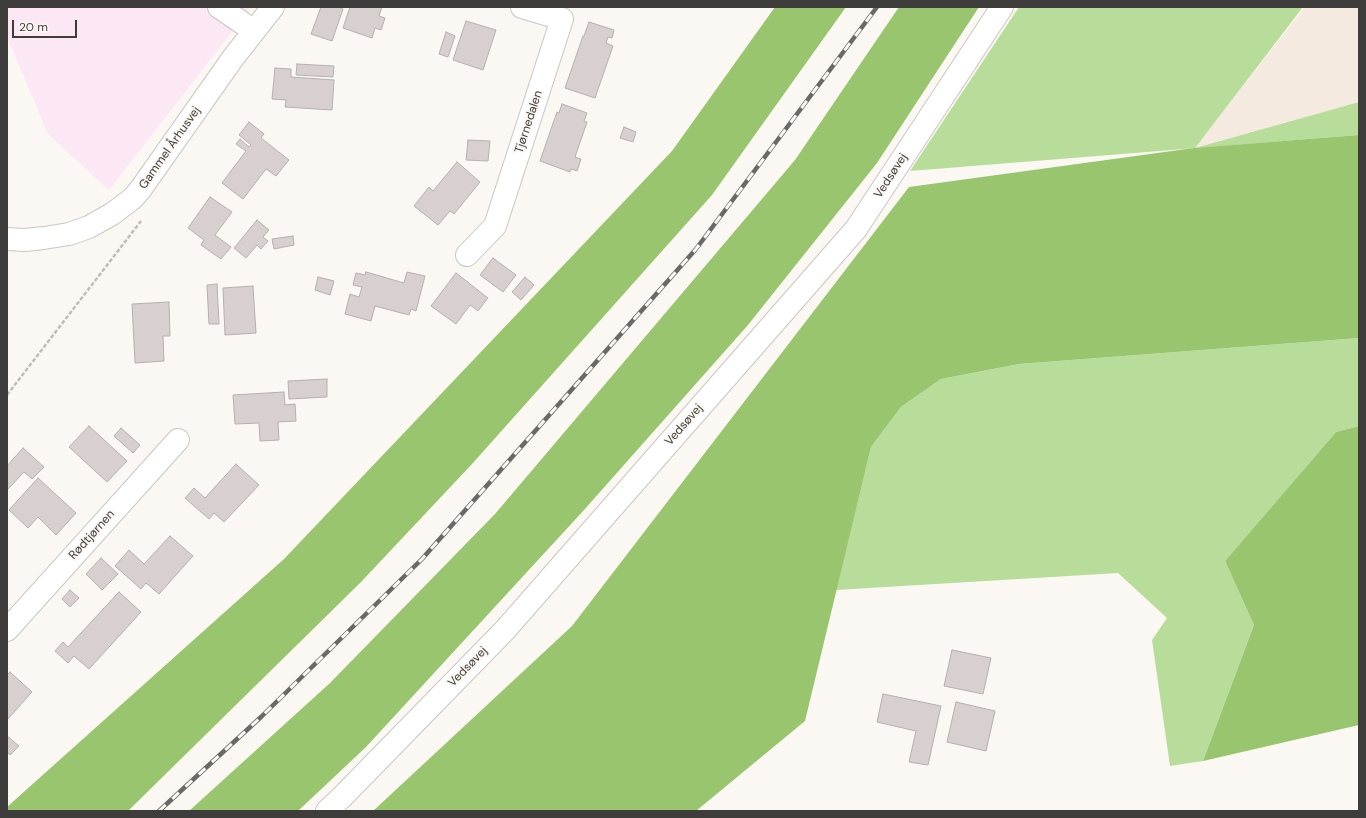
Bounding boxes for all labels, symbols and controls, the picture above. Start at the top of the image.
scale bar [14,12,79,38]
text: 20 m [19,19,48,35]
street label: Tjørnedalen [512,89,546,155]
street label: Gammel Århusvej [136,104,204,192]
street label: Vedsøvej [871,151,911,201]
street label: Vedsøvej [662,401,706,449]
street label: Rødtjørnen [66,507,118,563]
street label: Vedsøvej [445,644,491,690]

